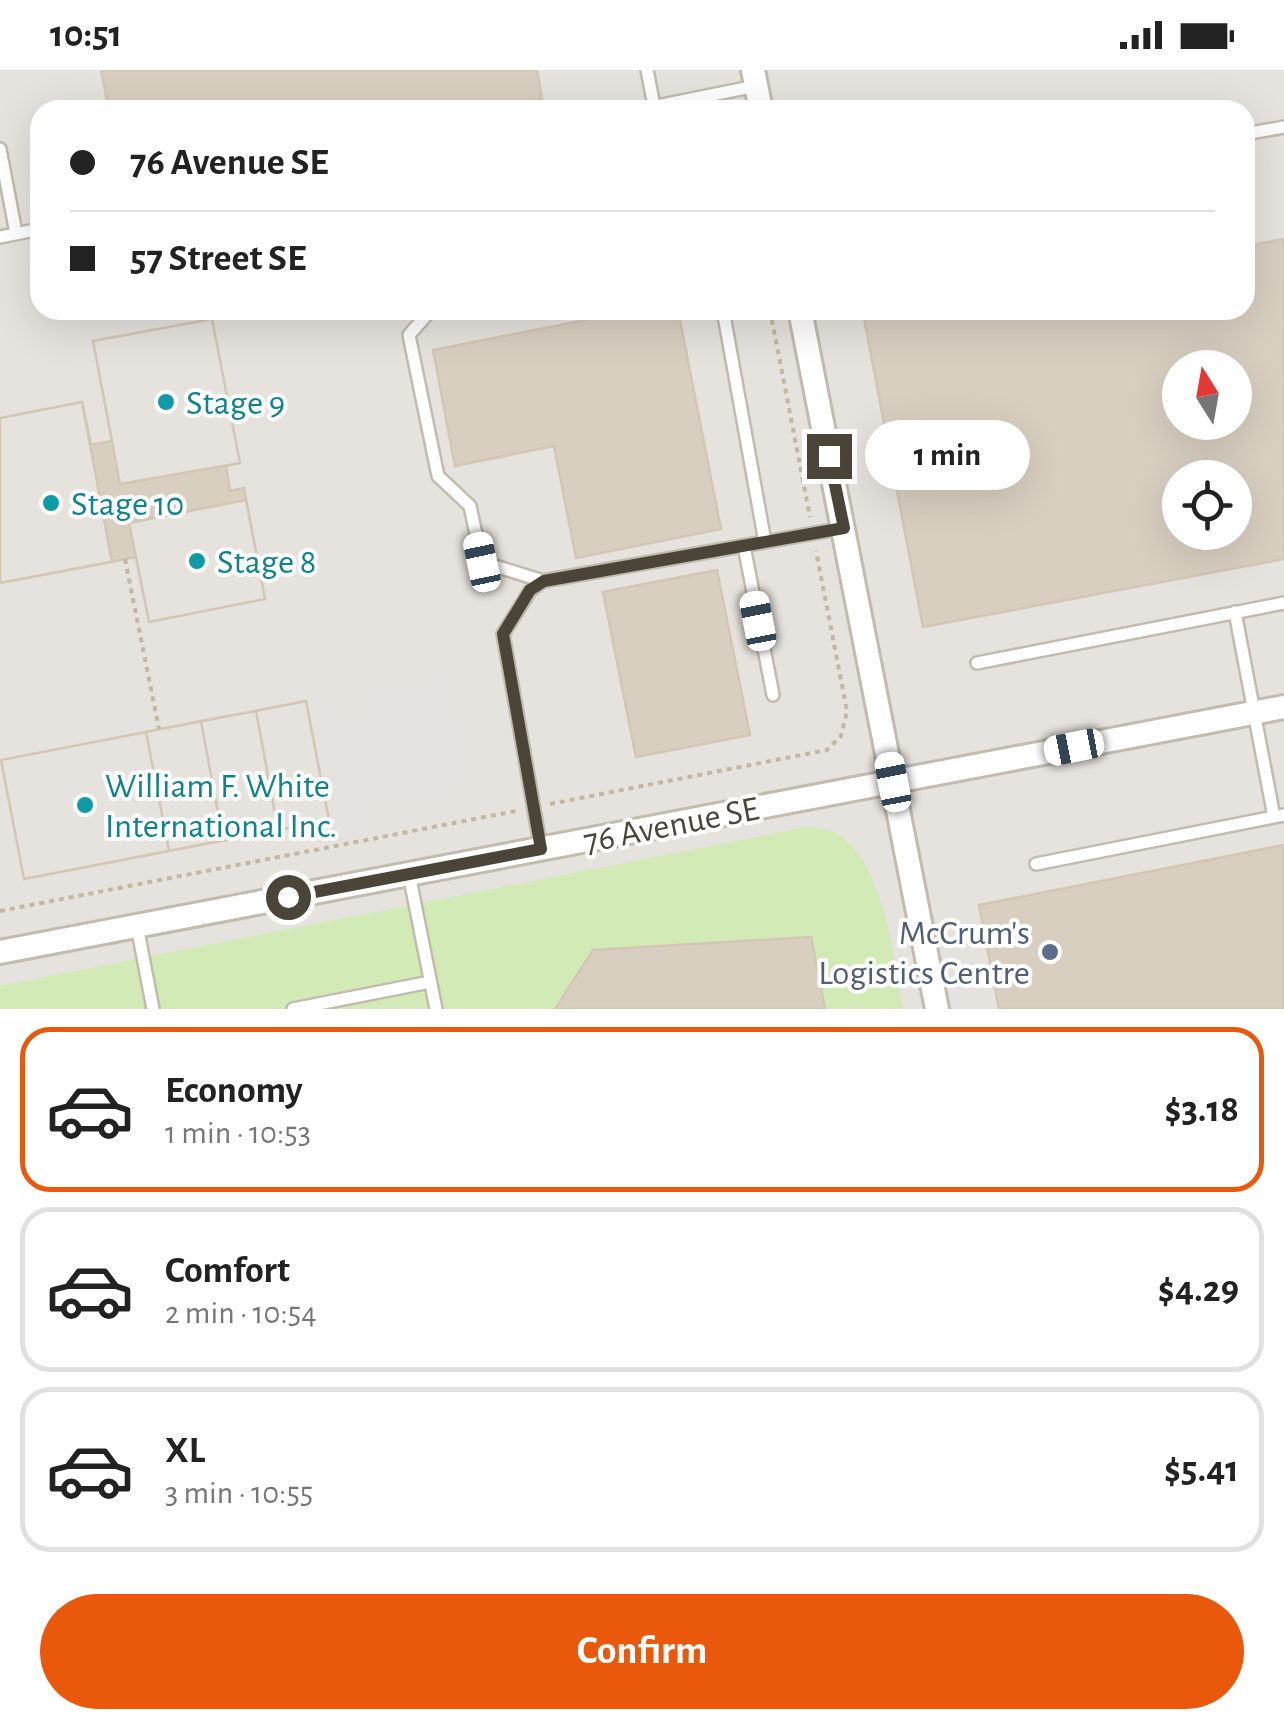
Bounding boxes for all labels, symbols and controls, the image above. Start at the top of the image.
text: 10:51 [50,16,122,54]
text: 76 Avenue SE [130,144,329,182]
text: 57 Street SE [130,240,306,278]
north arrow [1162,350,1252,440]
map controls [1162,350,1252,550]
place label: Stage 9 [186,386,285,421]
marker: Stage 9 [155,391,177,413]
callout: 1 min [864,421,1029,491]
route end [807,434,852,479]
text: 1 min [914,439,981,471]
button: locate [1162,460,1252,550]
place label: Stage 10 [71,487,184,522]
marker: Stage 10 [40,492,62,514]
car [461,530,503,594]
place label: Stage 8 [217,545,316,580]
marker: Stage 8 [186,550,208,572]
car [738,589,778,653]
car [1042,727,1106,767]
car [873,750,913,814]
place label: William F. White International Inc. [105,769,337,844]
street label: 76 Avenue SE [581,791,762,860]
marker: William F. White International Inc. [74,794,96,816]
route start [266,875,311,920]
place label: McCrum's Logistics Centre [818,916,1030,991]
marker: McCrum's Logistics Centre [1039,941,1061,963]
icon: car [45,1065,135,1155]
text: Economy [165,1072,303,1110]
text: $3.18 [1164,1091,1239,1129]
text: 1 min · 10:53 [165,1117,311,1149]
icon: car [45,1245,135,1335]
text: Comfort [165,1252,290,1290]
text: $4.29 [1158,1271,1239,1309]
text: 2 min · 10:54 [165,1297,317,1329]
icon: car [45,1425,135,1515]
text: XL [165,1432,205,1470]
text: $5.41 [1164,1451,1239,1489]
text: 3 min · 10:55 [165,1477,313,1509]
button: Confirm [40,1594,1244,1709]

